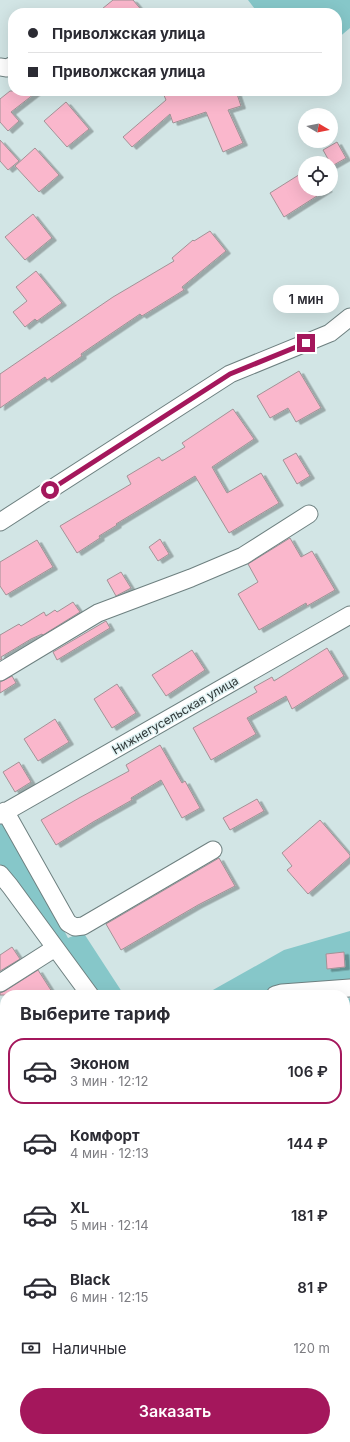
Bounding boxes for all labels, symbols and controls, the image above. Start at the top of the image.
text: Приволжская улица [52,24,205,43]
text: Приволжская улица [52,62,205,81]
north arrow [298,108,338,148]
map controls [298,108,338,196]
button: locate [298,156,338,196]
callout: 1 мин [273,285,339,313]
text: 1 мин [288,291,324,307]
route end [297,334,315,352]
route start [41,481,59,499]
street label: Нижнегусельская улица [109,673,241,757]
text: Выберите тариф [20,1003,171,1024]
icon: car [22,1053,58,1089]
text: Эконом [70,1054,129,1073]
text: 106 ₽ [287,1062,328,1081]
text: 3 мин · 12:12 [70,1073,148,1089]
icon: car [22,1125,58,1161]
text: Комфорт [70,1126,140,1145]
text: 144 ₽ [287,1134,328,1153]
text: 4 мин · 12:13 [70,1145,149,1161]
icon: car [22,1197,58,1233]
text: XL [70,1198,90,1217]
text: 181 ₽ [291,1206,328,1225]
text: 5 мин · 12:14 [70,1217,149,1233]
icon: car [22,1269,58,1305]
text: Black [70,1270,110,1289]
text: 81 ₽ [297,1278,328,1297]
text: 6 мин · 12:15 [70,1289,148,1305]
icon: cash [20,1337,42,1359]
text: Наличные [52,1339,126,1358]
text: 120 m [294,1340,330,1356]
button: Заказать [20,1388,330,1434]

